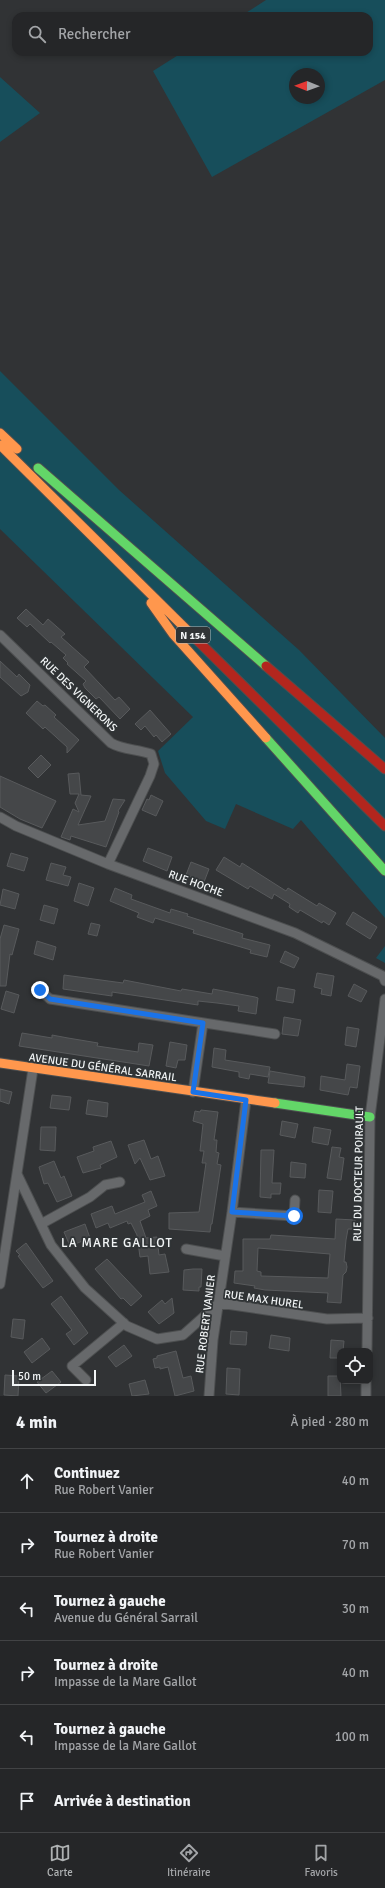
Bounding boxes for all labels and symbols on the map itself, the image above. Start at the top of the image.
north arrow [289,68,325,104]
road number: N 154 [176,627,210,643]
street label: RUE DES VIGNERONS [37,654,120,734]
street label: RUE HOCHE [167,868,225,899]
route end [31,981,49,999]
street label: AVENUE DU GÉNÉRAL SARRAIL [28,1050,178,1084]
street label: RUE DU DOCTEUR POIRAULT [351,1106,366,1242]
route start [285,1207,303,1225]
district label: LA MARE GALLOT [61,1235,173,1251]
street label: RUE ROBERT VANIER [193,1274,218,1374]
street label: RUE MAX HUREL [223,1287,305,1312]
scale bar [12,1368,96,1387]

